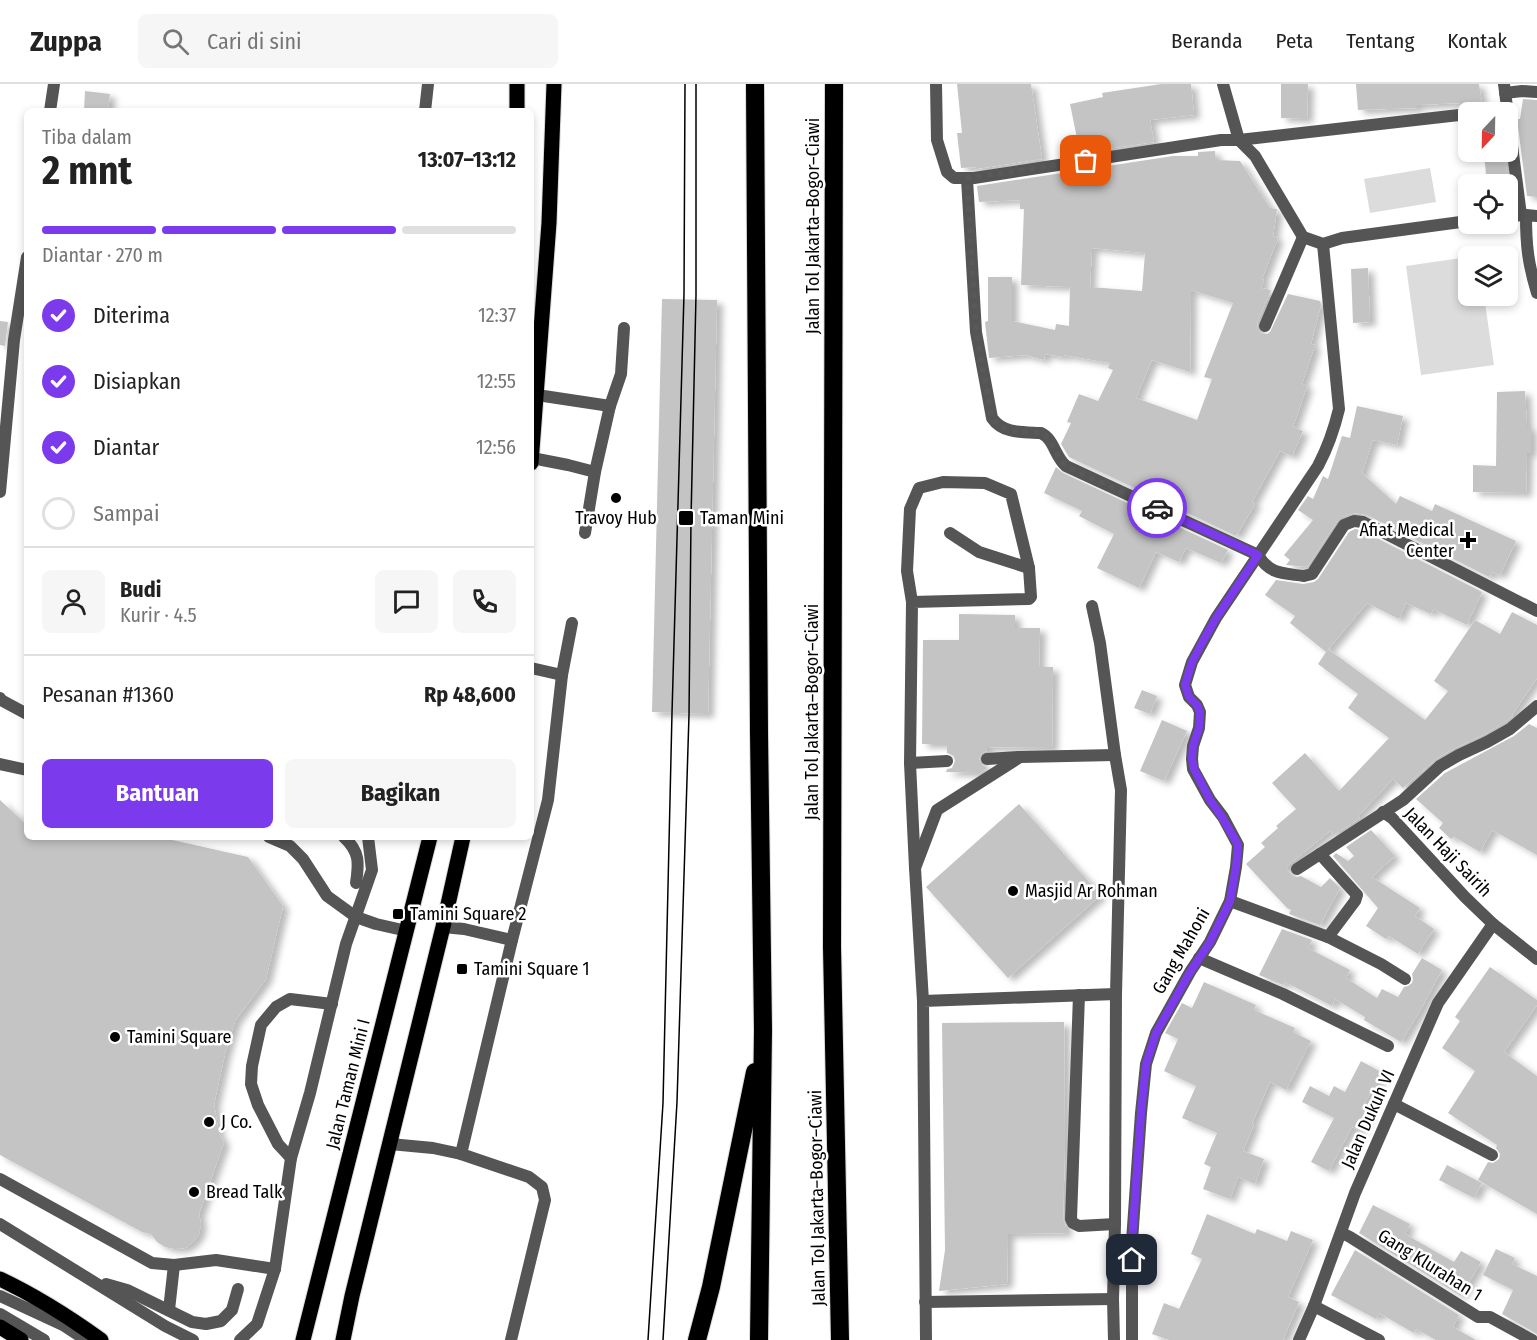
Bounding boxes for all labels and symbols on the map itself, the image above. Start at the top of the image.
north arrow [1458,102,1518,162]
street label: Jalan Tol Jakarta–Bogor–Ciawi [802,118,824,334]
pin [1060,135,1111,186]
courier [1127,478,1187,538]
marker: Travoy Hub [609,491,623,505]
place label: Travoy Hub [575,507,657,529]
place label: Taman Mini [700,507,784,529]
marker: Taman Mini [677,509,695,527]
place label: Afiat Medical Center [1359,519,1455,562]
marker: Afiat Medical Center [1459,531,1477,549]
street label: Jalan Tol Jakarta–Bogor–Ciawi [801,604,823,820]
street label: Jalan Haji Sairih [1400,803,1496,901]
place label: Masjid Ar Rohman [1025,880,1158,902]
marker: Masjid Ar Rohman [1006,884,1020,898]
place label: Tamini Square 2 [410,903,527,925]
street label: Gang Mahoni [1147,904,1215,998]
marker: Tamini Square 2 [391,907,405,921]
place label: Tamini Square 1 [474,958,590,980]
marker: Tamini Square 1 [455,962,469,976]
street label: Jalan Taman Mini I [321,1016,375,1152]
place label: Tamini Square [127,1026,231,1048]
marker: Tamini Square [108,1030,122,1044]
street label: Jalan Dukuh VI [1336,1066,1400,1172]
street label: Jalan Tol Jakarta–Bogor–Ciawi [804,1090,830,1306]
place label: J Co. [221,1111,252,1133]
marker: J Co. [202,1115,216,1129]
place label: Bread Talk [206,1181,283,1203]
marker: Bread Talk [187,1185,201,1199]
street label: Gang Klurahan 1 [1374,1224,1486,1306]
pin [1106,1234,1157,1285]

